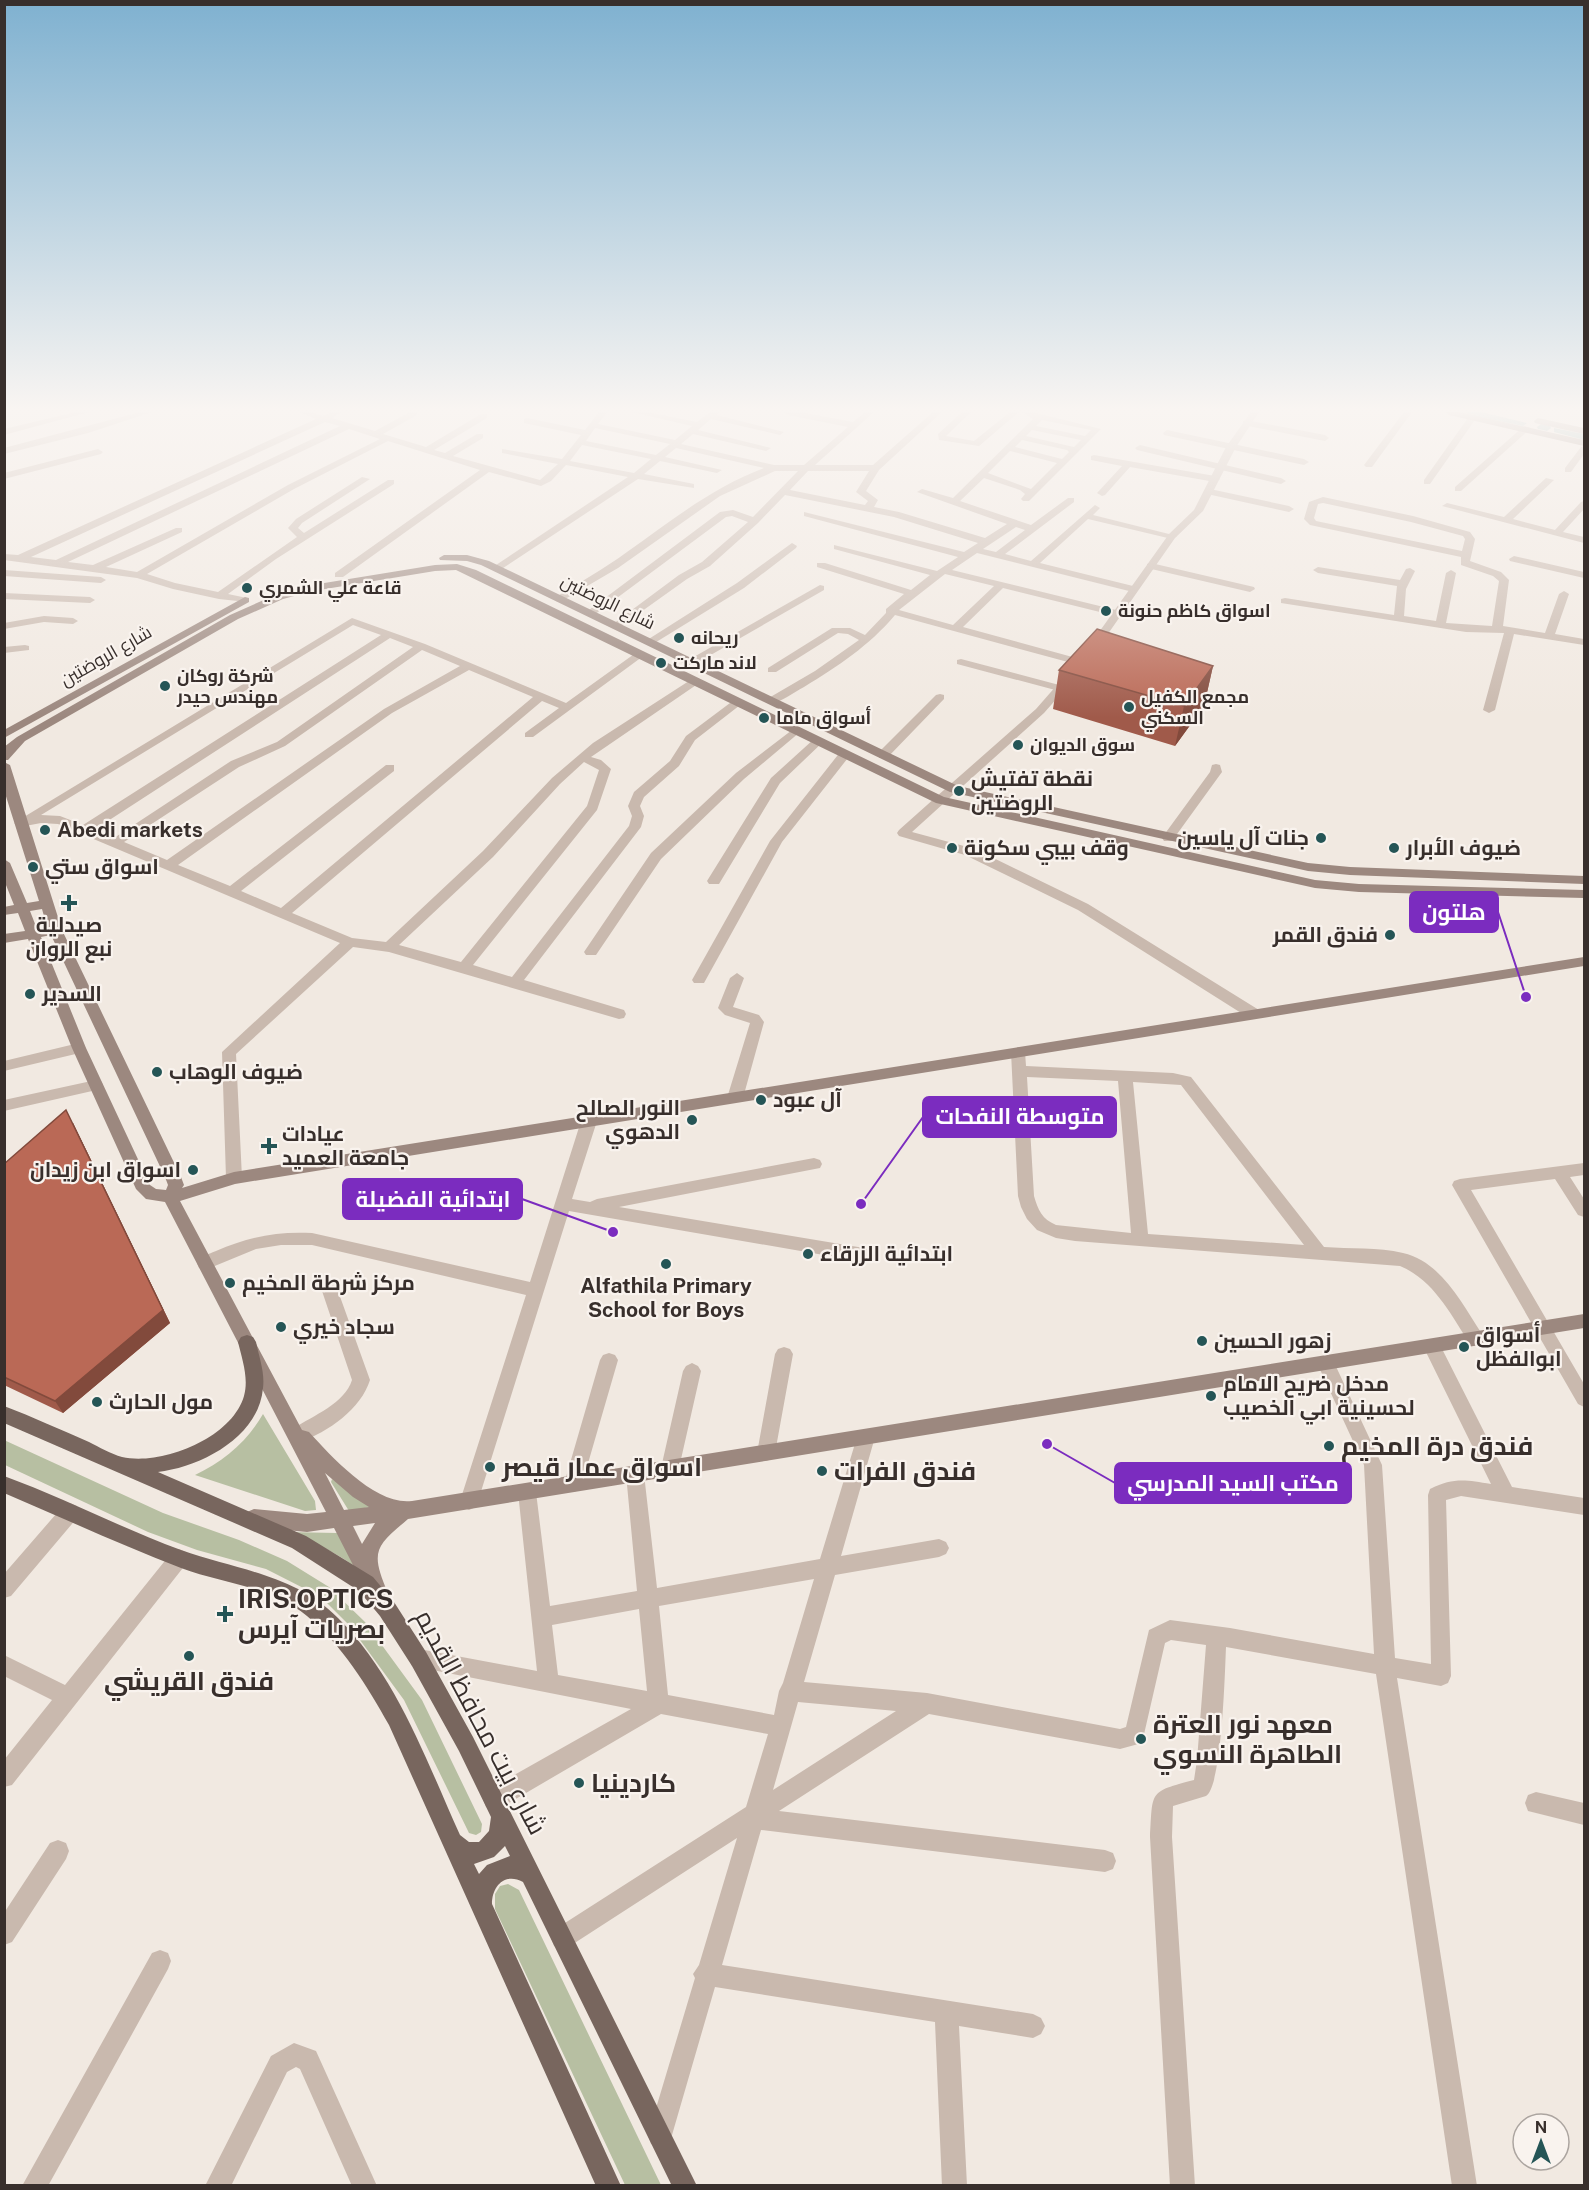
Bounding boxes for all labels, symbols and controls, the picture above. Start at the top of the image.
street label: شارع الروضتين [557,570,659,635]
place label: قاعة علي الشمري [259,577,402,603]
marker: قاعة علي الشمري [240,581,254,595]
place label: اسواق كاظم حنونة [1118,600,1271,623]
marker: اسواق كاظم حنونة [1099,604,1113,618]
street label: شارع الروضتين [56,621,156,692]
place label: ريحانه [691,627,739,648]
marker: ريحانه [672,631,686,645]
place label: لاند ماركت [673,652,757,673]
marker: لاند ماركت [654,656,668,670]
place label: شركة روكان مهندس حيدر [176,665,278,708]
marker: شركة روكان مهندس حيدر [158,679,172,693]
place label: مجمع الكفيل السكني [1141,686,1249,733]
marker: مجمع الكفيل السكني [1122,700,1136,714]
place label: أسواق ماما [776,705,871,729]
marker: أسواق ماما [757,711,771,725]
place label: سوق الديوان [1030,734,1135,756]
marker: سوق الديوان [1011,738,1025,752]
place label: نقطة تفتيش الروضتين [971,766,1093,816]
marker: نقطة تفتيش الروضتين [952,784,966,798]
place label: Abedi markets [57,817,203,842]
marker: Abedi markets [38,823,52,837]
place label: جنات آل ياسين [1177,825,1309,850]
marker: جنات آل ياسين [1314,831,1328,845]
place label: وقف بيبي سكونة [964,835,1129,865]
place label: ضيوف الأبرار [1405,835,1521,861]
marker: وقف بيبي سكونة [945,841,959,855]
marker: ضيوف الأبرار [1387,841,1401,855]
place label: اسواق ستي [45,854,159,884]
marker: اسواق ستي [26,860,40,874]
callout: هلتون [1410,892,1498,932]
marker: صيدلية نبع الروان [62,896,76,910]
text: هلتون [1422,899,1486,926]
place label: صيدلية نبع الروان [26,912,112,963]
place label: فندق القمر [1272,922,1378,948]
marker: فندق القمر [1383,928,1397,942]
place label: السدير [41,981,102,1006]
marker: السدير [23,987,37,1001]
place label: ضيوف الوهاب [169,1059,303,1085]
marker: ضيوف الوهاب [150,1065,164,1079]
place label: آل عبود [773,1087,842,1113]
marker: آل عبود [754,1093,768,1107]
place label: النور الصالح الدهوي [576,1095,680,1149]
callout: متوسطة النفحات [923,1097,1116,1137]
text: متوسطة النفحات [935,1103,1105,1130]
marker: النور الصالح الدهوي [685,1113,699,1127]
place label: عيادات جامعة العميد [282,1121,409,1170]
marker: عيادات جامعة العميد [260,1137,278,1155]
place label: اسواق ابن زيدان [30,1157,181,1183]
marker: اسواق ابن زيدان [186,1163,200,1177]
callout: ابتدائية الفضيلة [343,1179,522,1219]
text: ابتدائية الفضيلة [356,1186,510,1212]
place label: ابتدائية الزرقاء [820,1241,953,1266]
marker: ابتدائية الزرقاء [801,1247,815,1261]
marker: Alfathila Primary School for Boys [659,1257,673,1271]
place label: مركز شرطة المخيم [242,1270,415,1297]
place label: Alfathila Primary School for Boys [580,1273,752,1322]
marker: مركز شرطة المخيم [223,1276,237,1290]
place label: سجاد خيري [293,1314,395,1344]
marker: سجاد خيري [274,1320,288,1334]
place label: أسواق ابوالفظل [1476,1321,1562,1372]
place label: زهور الحسين [1214,1328,1331,1354]
marker: زهور الحسين [1195,1334,1209,1348]
marker: أسواق ابوالفظل [1457,1340,1471,1354]
place label: مدخل ضريح الامام لحسينية ابي الخصيب [1223,1371,1415,1425]
place label: مول الحارث [109,1389,213,1415]
marker: مدخل ضريح الامام لحسينية ابي الخصيب [1204,1389,1218,1403]
marker: مول الحارث [90,1395,104,1409]
place label: فندق درة المخيم [1341,1430,1533,1464]
marker: فندق درة المخيم [1322,1439,1336,1453]
place label: اسواق عمار قيصر [501,1451,702,1483]
place label: فندق الفرات [834,1455,976,1487]
marker: اسواق عمار قيصر [483,1460,497,1474]
callout: مكتب السيد المدرسي [1115,1463,1351,1503]
marker: فندق الفرات [815,1464,829,1478]
text: مكتب السيد المدرسي [1127,1470,1339,1501]
place label: IRIS.OPTICS بصريات آيرس [238,1583,394,1645]
street label: شارع بيت محافظ القديم [406,1604,554,1841]
marker: IRIS.OPTICS بصريات آيرس [216,1605,234,1623]
marker: فندق القريشي [182,1649,196,1663]
place label: فندق القريشي [104,1665,274,1701]
place label: معهد نور العترة الطاهرة النسوي [1153,1708,1342,1775]
marker: معهد نور العترة الطاهرة النسوي [1134,1732,1148,1746]
place label: كاردينيا [591,1767,676,1798]
marker: كاردينيا [572,1776,586,1790]
north arrow [1511,2112,1571,2172]
text: N [1535,2118,1547,2137]

